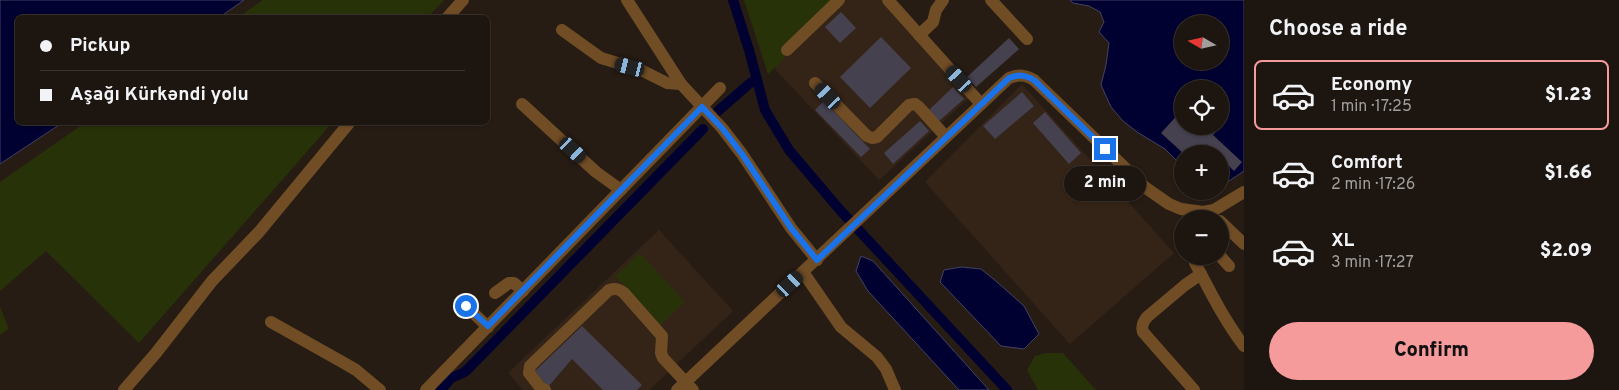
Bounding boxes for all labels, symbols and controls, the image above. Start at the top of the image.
north arrow [1174,15,1229,70]
map controls [1174,15,1229,265]
text: Choose a ride [1269,16,1407,43]
text: Pickup [70,34,130,58]
car [613,56,646,78]
car [943,63,974,95]
icon: car [1271,73,1316,118]
text: Economy [1331,73,1412,97]
car [812,80,843,112]
button: locate [1174,80,1229,135]
text: Aşağı Kürkəndi yolu [70,83,249,107]
text: $1.23 [1545,83,1592,107]
text: 1 min · 17:25 [1331,97,1412,117]
car [556,134,589,166]
route end [1094,138,1116,160]
button: + [1174,145,1229,200]
icon: car [1271,151,1316,196]
text: Comfort [1331,151,1403,175]
text: $1.66 [1544,161,1592,185]
callout: 2 min [1064,166,1146,202]
text: 2 min [1084,173,1126,193]
text: 2 min · 17:26 [1331,175,1415,195]
button: − [1174,210,1229,265]
icon: car [1271,229,1316,274]
text: XL [1331,229,1354,253]
text: $2.09 [1540,239,1592,263]
text: 3 min · 17:27 [1331,253,1414,273]
car [773,268,806,300]
route start [455,295,477,317]
button: Confirm [1269,322,1594,380]

